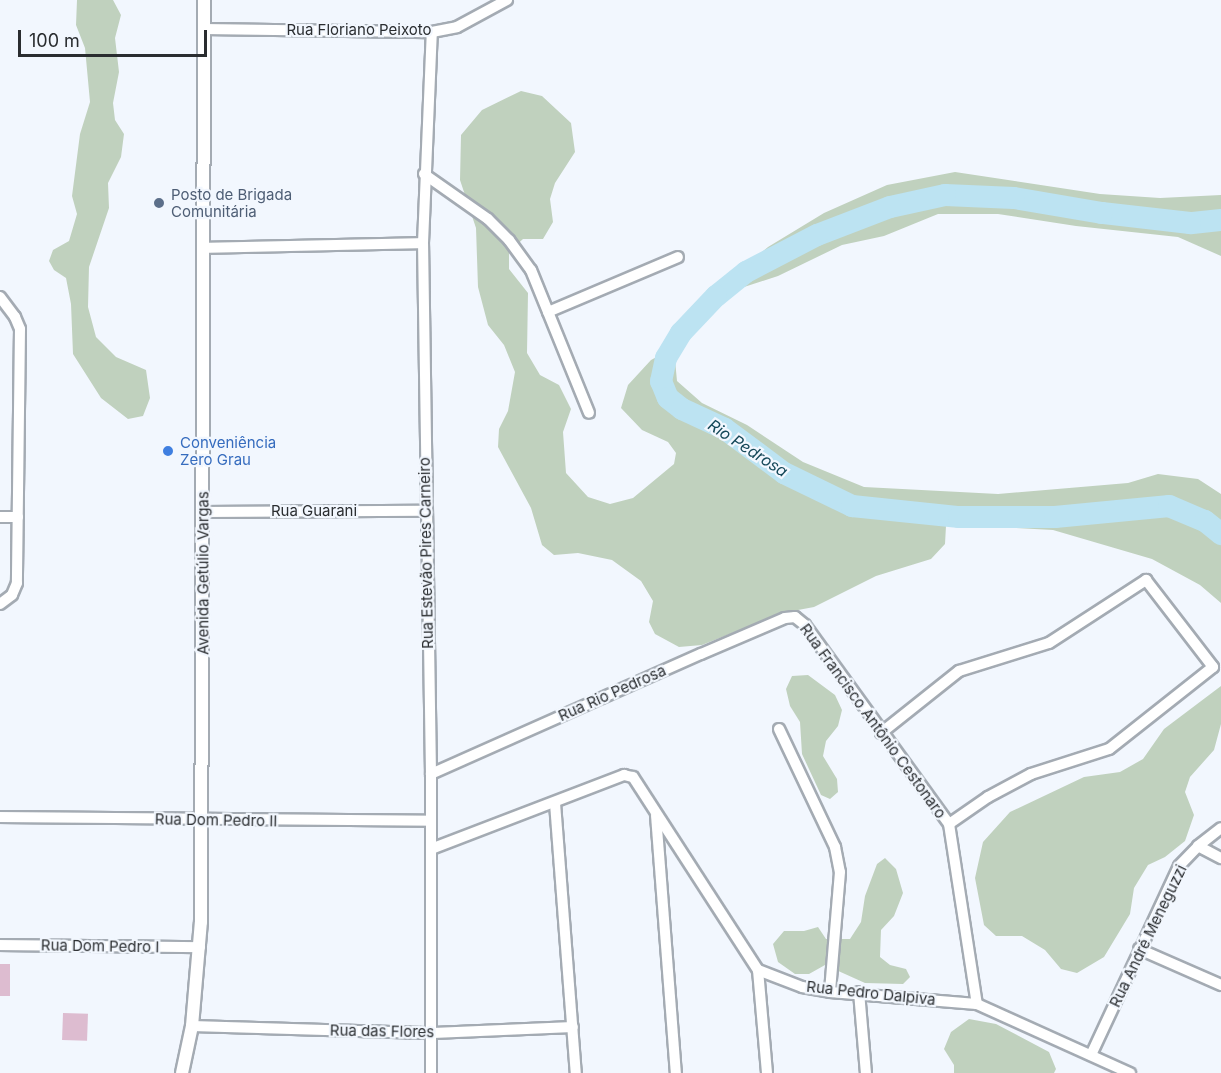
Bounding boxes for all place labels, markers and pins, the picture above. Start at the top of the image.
place label: Posto de Brigada Comunitária [171,185,292,220]
marker: Posto de Brigada Comunitária [152,196,166,210]
place label: Conveniência Zero Grau [180,433,276,468]
marker: Conveniência Zero Grau [161,444,175,458]

